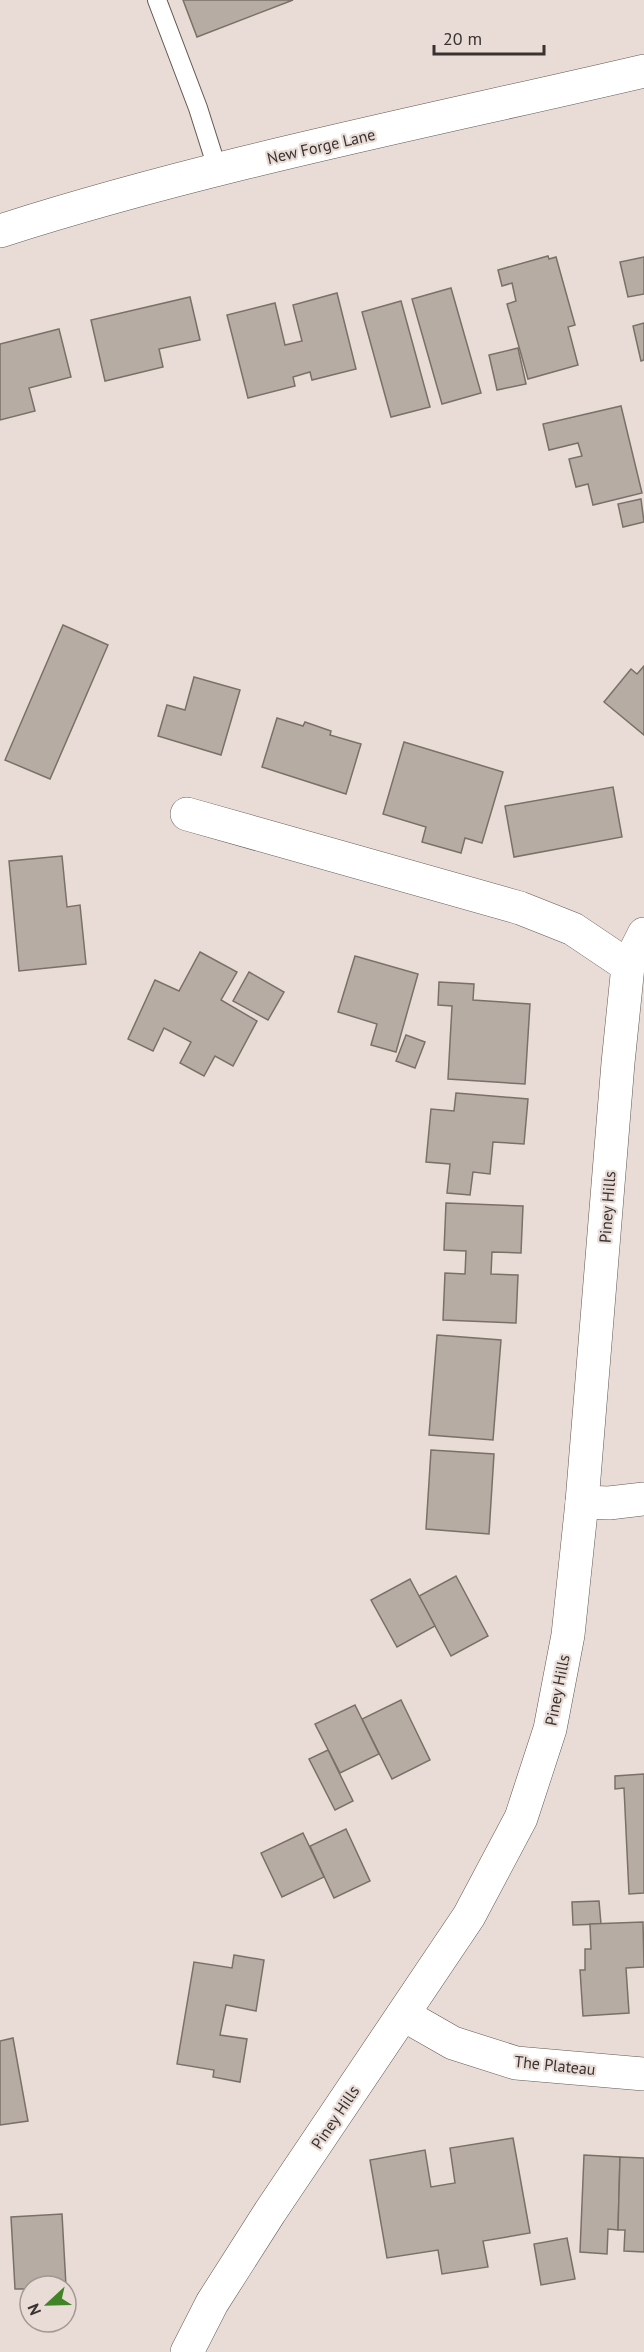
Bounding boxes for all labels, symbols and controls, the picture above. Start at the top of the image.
scale bar [434,18,544,56]
text: 20 m [443,27,482,50]
street label: New Forge Lane [265,124,377,168]
street label: Piney Hills [595,1170,620,1244]
street label: Piney Hills [540,1652,574,1727]
street label: The Plateau [513,2051,597,2079]
street label: Piney Hills [307,2081,364,2152]
north arrow [18,2274,78,2334]
text: N [23,2301,45,2318]

